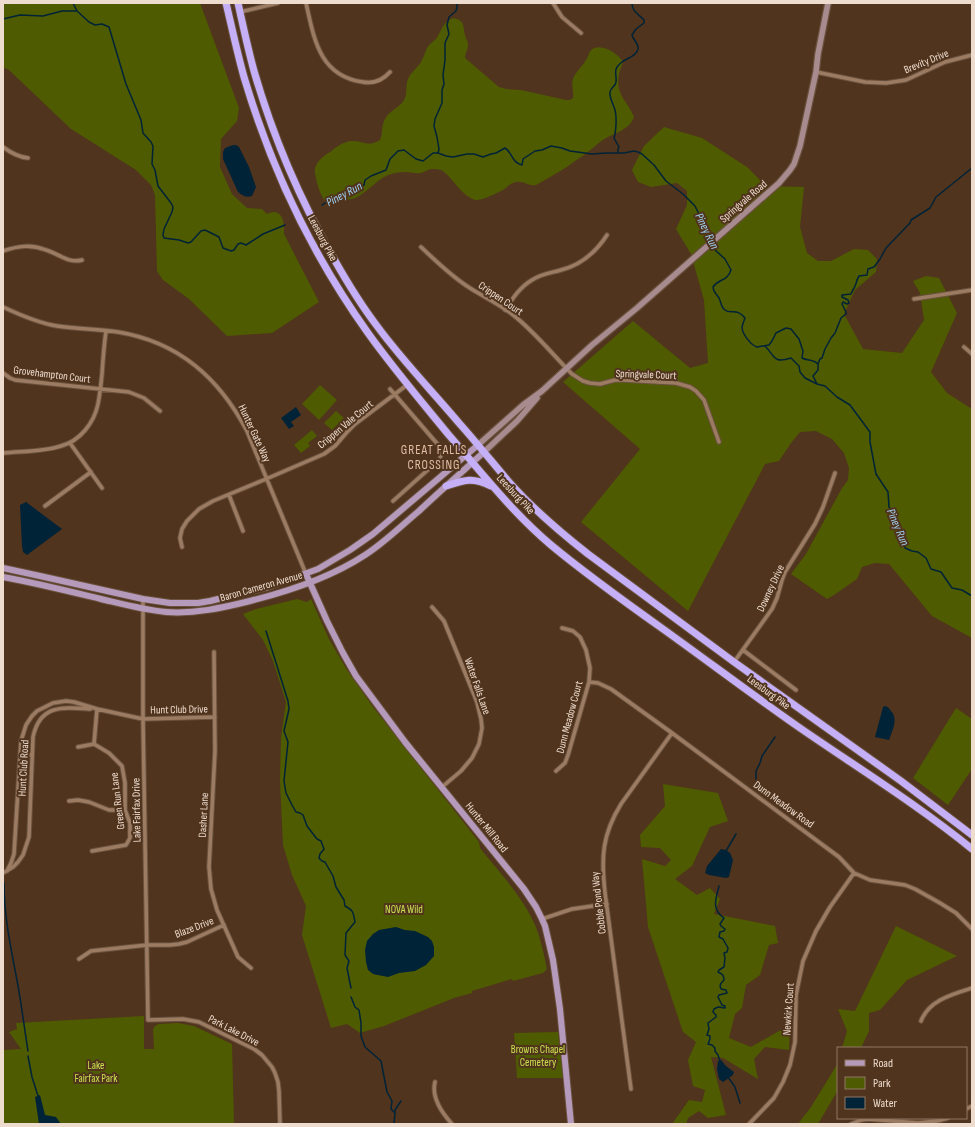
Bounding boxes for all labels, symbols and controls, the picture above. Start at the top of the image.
street label: Brevity Drive [902,47,950,76]
street label: Springvale Road [717,177,770,225]
water label: Piney Run [324,179,365,210]
water label: Piney Run [691,211,722,252]
street label: Leesburg Pike [305,213,340,263]
street label: Crippen Court [476,279,526,319]
street label: Grovehampton Court [13,363,92,386]
street label: Springvale Court [615,367,677,382]
street label: Crippen Vale Court [315,397,376,451]
street label: Hunter Gate Way [236,402,274,465]
district label: GREAT FALLS CROSSING [401,442,467,473]
street label: Leesburg Pike [494,472,537,517]
water label: Piney Run [883,507,912,548]
street label: Downey Drive [754,563,787,614]
street label: Baron Cameron Avenue [219,569,304,604]
street label: Water Falls Lane [462,656,493,716]
street label: Leesburg Pike [745,672,793,712]
street label: Dunn Meadow Court [554,679,586,755]
street label: Hunt Club Drive [150,702,208,717]
street label: Hunt Club Road [16,739,31,797]
street label: Green Run Lane [108,772,127,830]
street label: Lake Fairfax Drive [129,778,144,842]
street label: Dunn Meadow Road [751,778,817,831]
street label: Dasher Lane [196,792,211,838]
street label: Hunter Mill Road [463,800,511,855]
street label: Cobble Pond Way [588,870,609,935]
park label: NOVA Wild [385,903,423,916]
street label: Blaze Drive [173,914,215,941]
street label: Newkirk Court [780,982,797,1036]
street label: Park Lake Drive [206,1012,261,1049]
park label: Browns Chapel Cemetery [511,1043,565,1069]
legend [837,1047,967,1119]
text: Road [873,1056,893,1071]
park label: Lake Fairfax Park [75,1059,118,1085]
text: Park [873,1076,891,1091]
text: Water [873,1096,897,1111]

